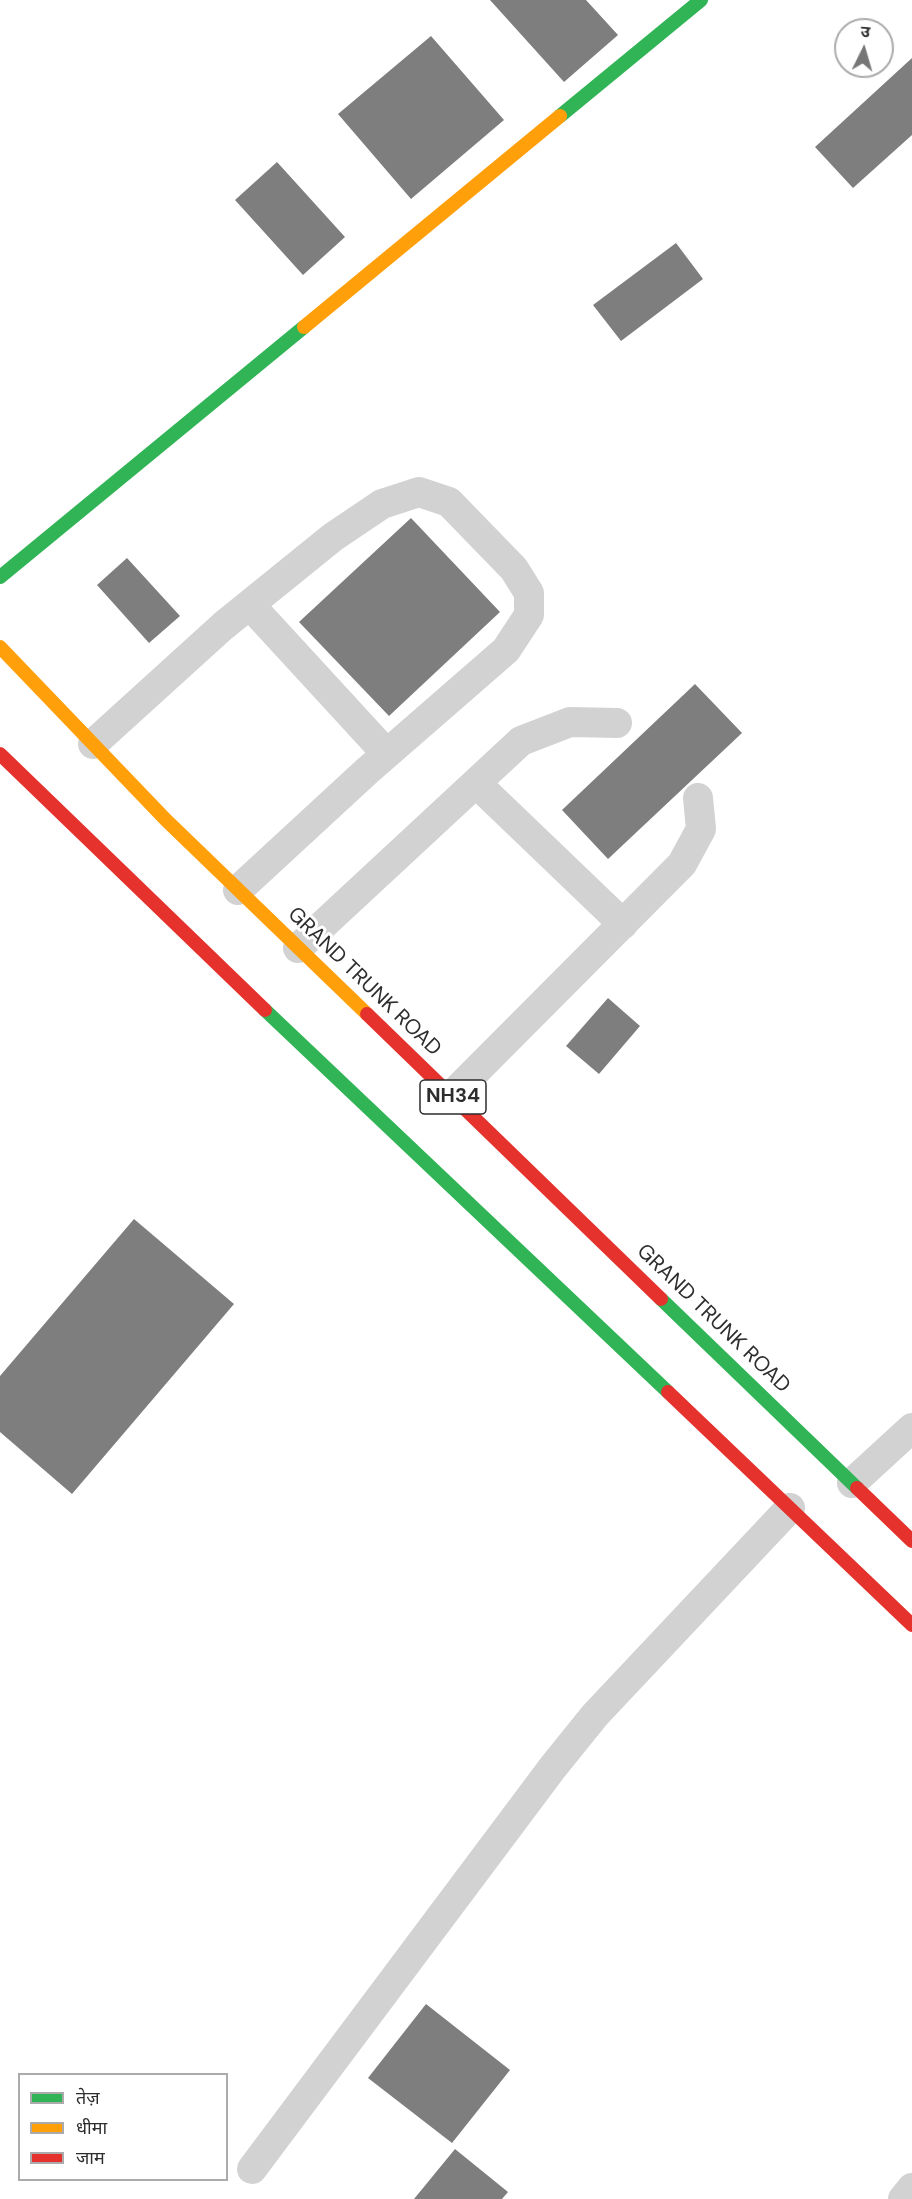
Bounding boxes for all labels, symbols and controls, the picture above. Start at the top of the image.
north arrow [834,18,894,78]
text: उ [860,21,871,42]
street label: GRAND TRUNK ROAD [282,902,446,1062]
road number: NH34 [420,1080,486,1114]
street label: GRAND TRUNK ROAD [631,1239,795,1399]
legend [18,2073,228,2181]
text: तेज़ [76,2086,100,2110]
text: धीमा [76,2116,107,2140]
text: जाम [76,2146,105,2170]

